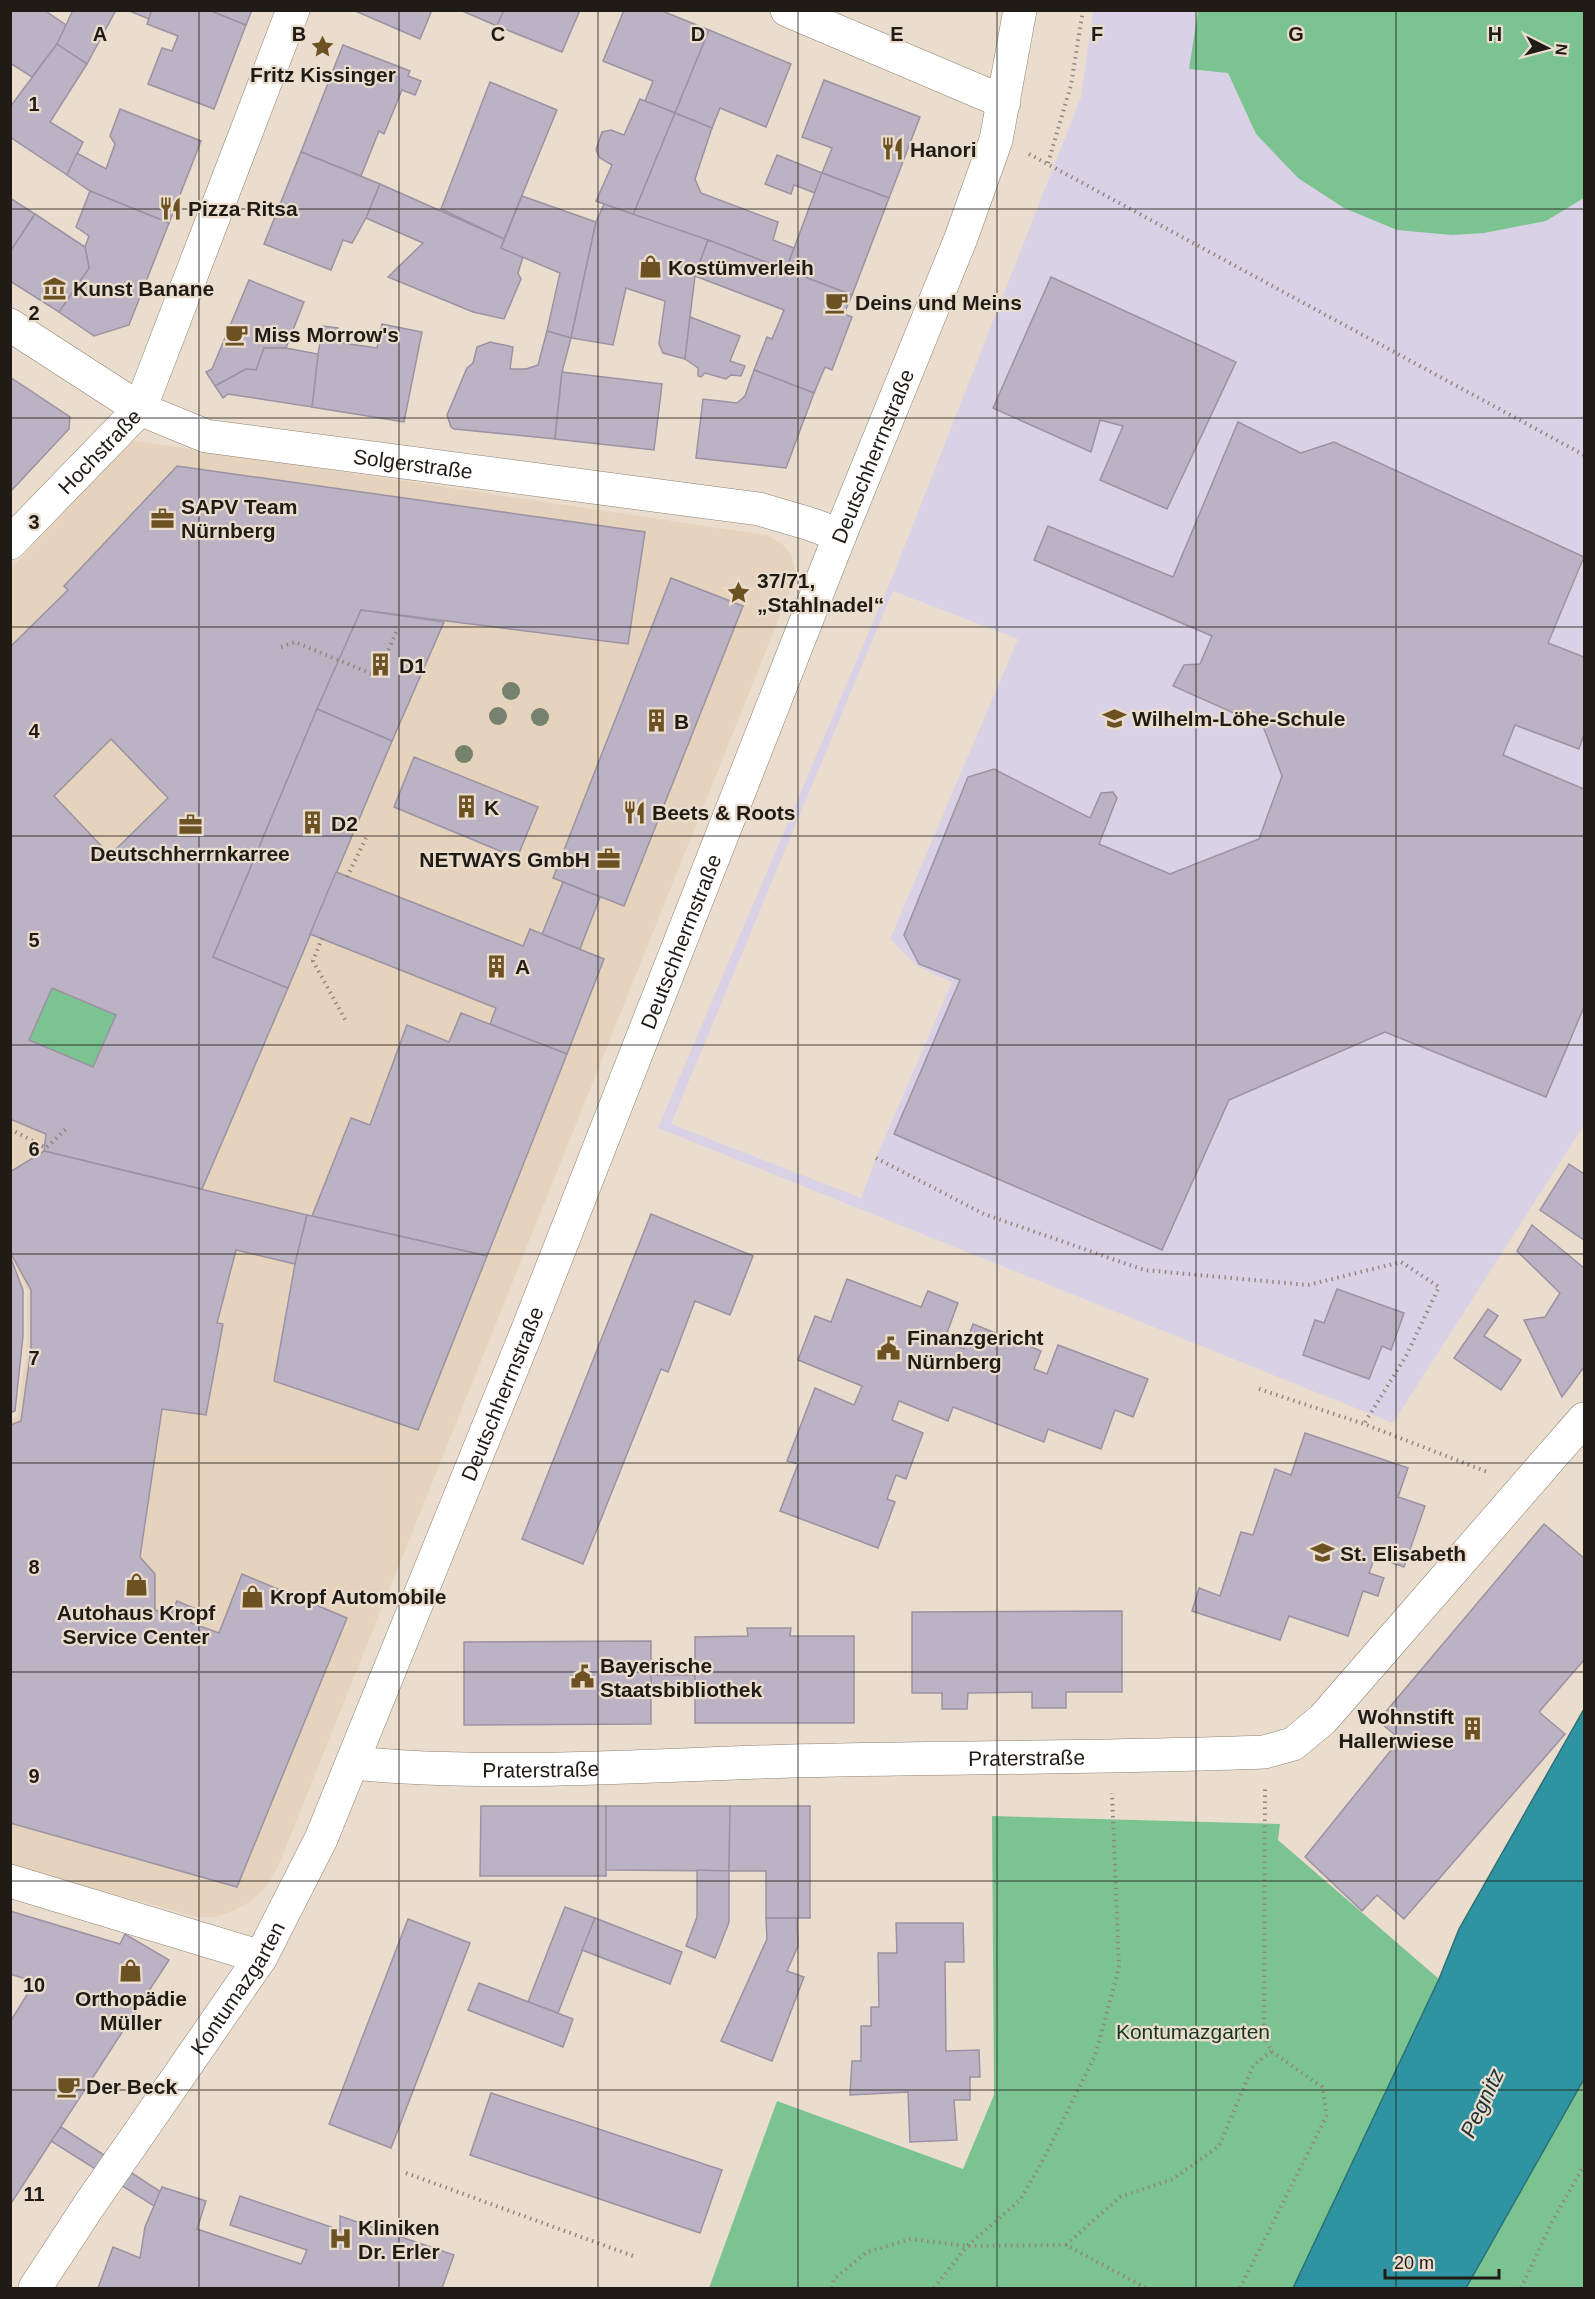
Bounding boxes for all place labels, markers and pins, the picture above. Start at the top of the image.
place icon: Fritz Kissinger [310,33,336,59]
place label: Fritz Kissinger [250,63,396,86]
restaurant icon: Hanori [879,136,905,162]
place label: Hanori [910,138,977,161]
restaurant icon: Pizza Ritsa [157,195,183,221]
place label: Pizza Ritsa [188,197,298,220]
shop icon: Kostümverleih [637,254,663,280]
place label: Kostümverleih [668,256,814,279]
museum icon: Kunst Banane [42,275,68,301]
place label: Kunst Banane [73,277,214,300]
cafe icon: Deins und Meins [824,289,850,315]
place label: Deins und Meins [855,291,1022,314]
cafe icon: Miss Morrow's [223,321,249,347]
place label: Miss Morrow's [254,323,399,346]
place label: SAPV Team Nürnberg [181,495,297,542]
office icon: SAPV Team Nürnberg [150,505,176,531]
place label: 37/71, „Stahlnadel“ [757,569,884,616]
place icon: 37/71, „Stahlnadel“ [726,579,752,605]
building icon: D1 [368,652,394,678]
place label: D1 [399,654,426,677]
school or university icon: Wilhelm-Löhe-Schule [1101,705,1127,731]
place label: Wilhelm-Löhe-Schule [1132,707,1345,730]
building icon: B [643,708,669,734]
place label: B [674,710,689,733]
building icon: K [453,794,479,820]
place label: K [484,796,499,819]
restaurant icon: Beets & Roots [621,799,647,825]
place label: Beets & Roots [652,801,796,824]
building icon: D2 [300,810,326,836]
office icon: Deutschherrnkarree [177,812,203,838]
place label: D2 [331,812,358,835]
place label: Deutschherrnkarree [90,842,290,865]
office icon: NETWAYS GmbH [595,846,621,872]
place label: NETWAYS GmbH [419,848,590,871]
building icon: A [484,953,510,979]
place label: A [515,955,530,978]
place label: Finanzgericht Nürnberg [907,1326,1044,1373]
public building icon: Finanzgericht Nürnberg [876,1336,902,1362]
school or university icon: St. Elisabeth [1309,1540,1335,1566]
place label: St. Elisabeth [1340,1542,1466,1565]
shop icon: Autohaus Kropf Service Center [123,1571,149,1597]
shop icon: Kropf Automobile [239,1583,265,1609]
place label: Kropf Automobile [270,1585,447,1608]
place label: Autohaus Kropf Service Center [57,1601,216,1648]
place label: Bayerische Staatsbibliothek [600,1654,763,1701]
public building icon: Bayerische Staatsbibliothek [569,1664,595,1690]
place label: Wohnstift Hallerwiese [1338,1705,1454,1752]
building icon: Wohnstift Hallerwiese [1459,1715,1485,1741]
shop icon: Orthopädie Müller [118,1957,144,1983]
place label: Orthopädie Müller [75,1987,187,2034]
cafe icon: Der Beck [55,2073,81,2099]
place label: Der Beck [86,2075,177,2098]
place label: Kliniken Dr. Erler [358,2216,440,2263]
hospital icon: Kliniken Dr. Erler [327,2226,353,2252]

